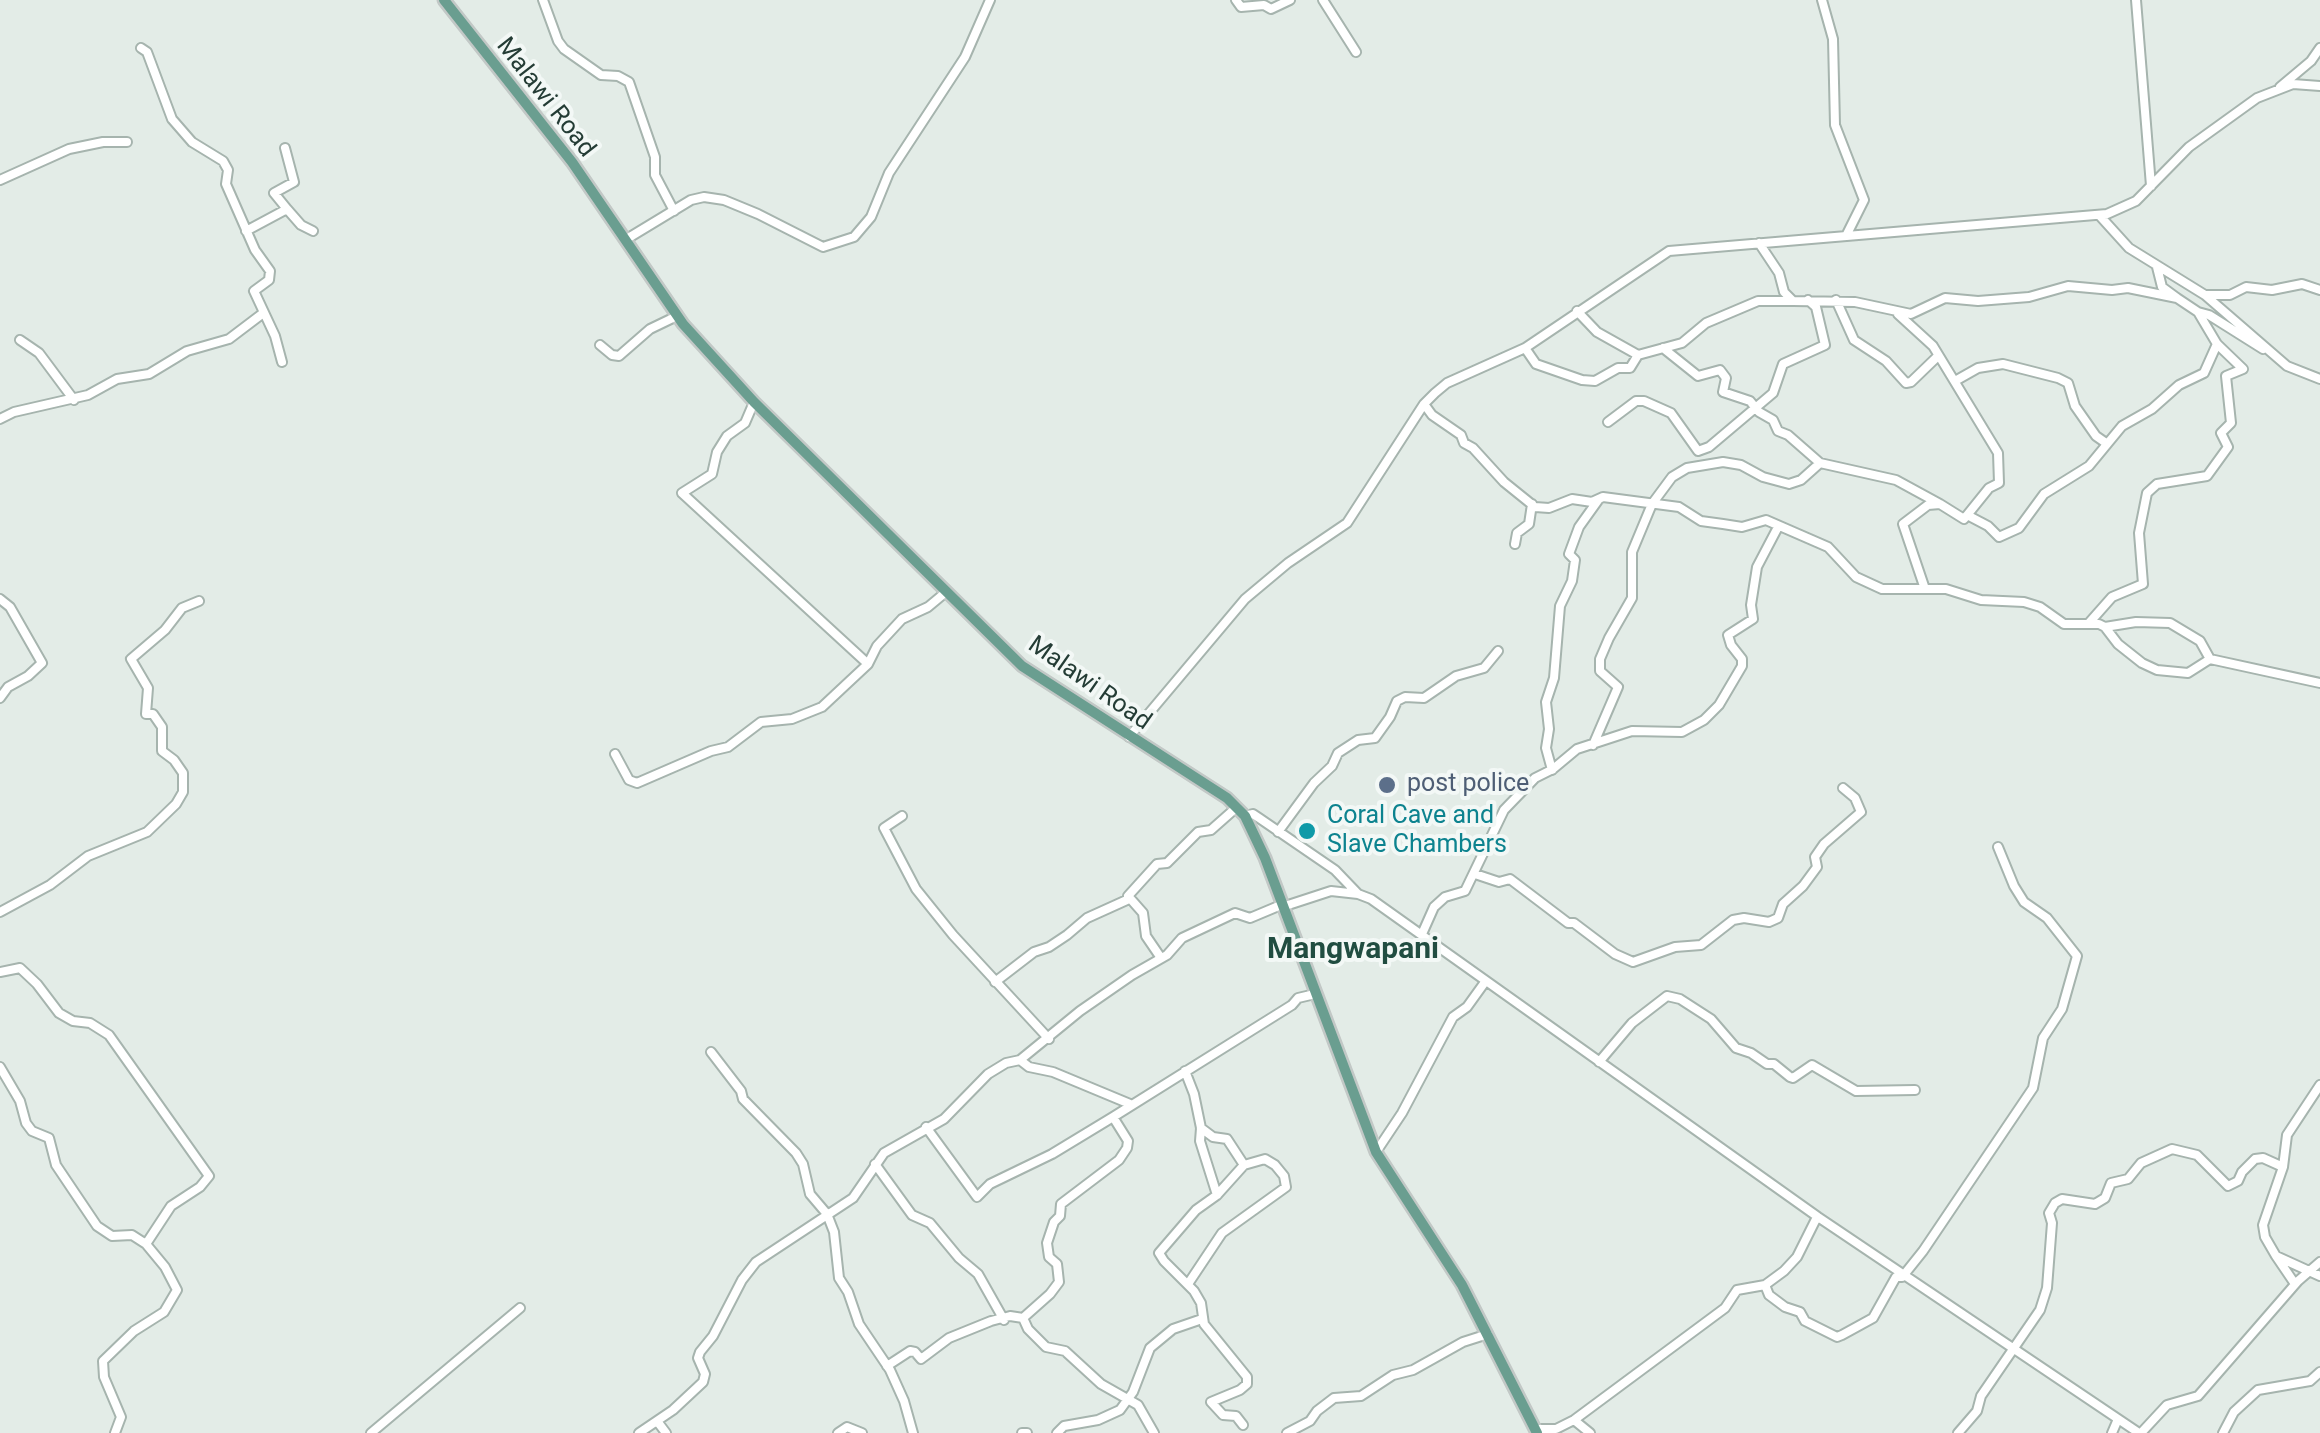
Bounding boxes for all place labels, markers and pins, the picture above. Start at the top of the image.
place label: post police [1407,770,1529,800]
marker: post police [1376,774,1398,796]
place label: Coral Cave and Slave Chambers [1327,802,1507,861]
marker: Coral Cave and Slave Chambers [1296,820,1318,842]

